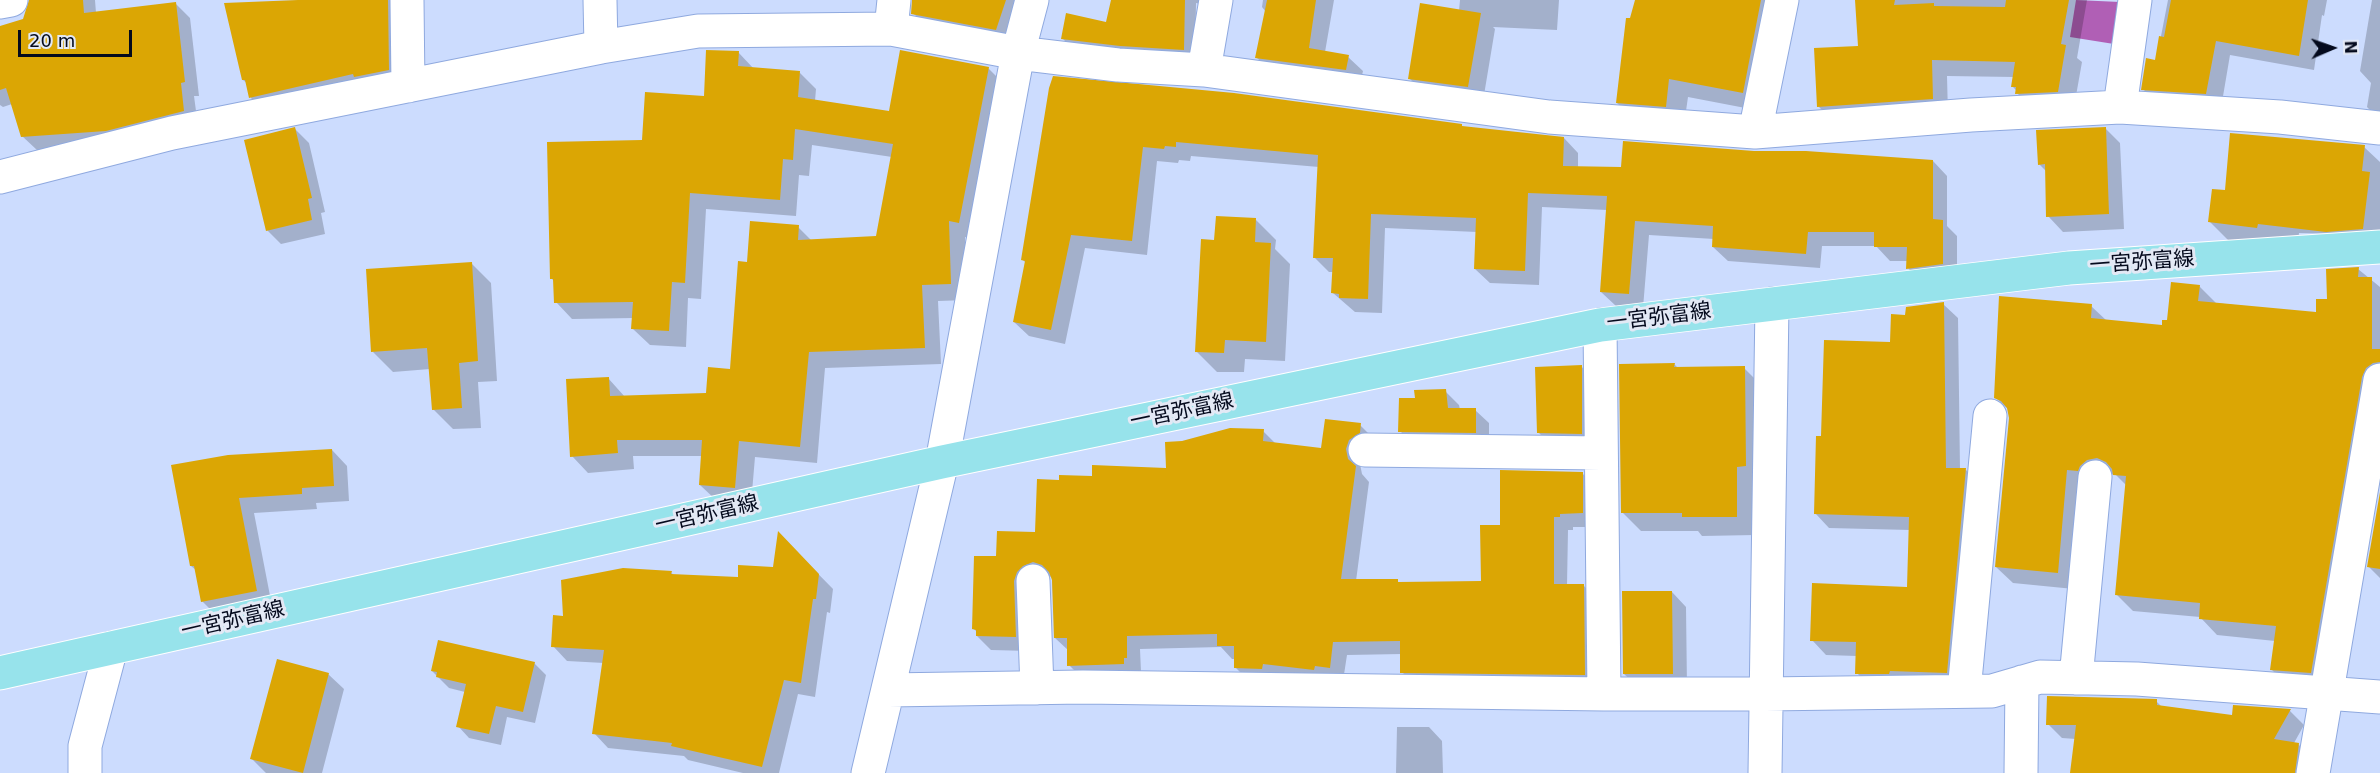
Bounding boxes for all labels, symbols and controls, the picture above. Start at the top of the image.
scale bar [21,18,135,56]
north arrow [2302,18,2362,78]
text: 20 m [29,30,75,51]
text: N [2341,40,2360,54]
street label: 一宮弥富線 [2089,247,2195,279]
street label: 一宮弥富線 [1605,299,1713,337]
street label: 一宮弥富線 [1128,389,1236,435]
street label: 一宮弥富線 [653,491,761,539]
street label: 一宮弥富線 [179,597,287,645]

